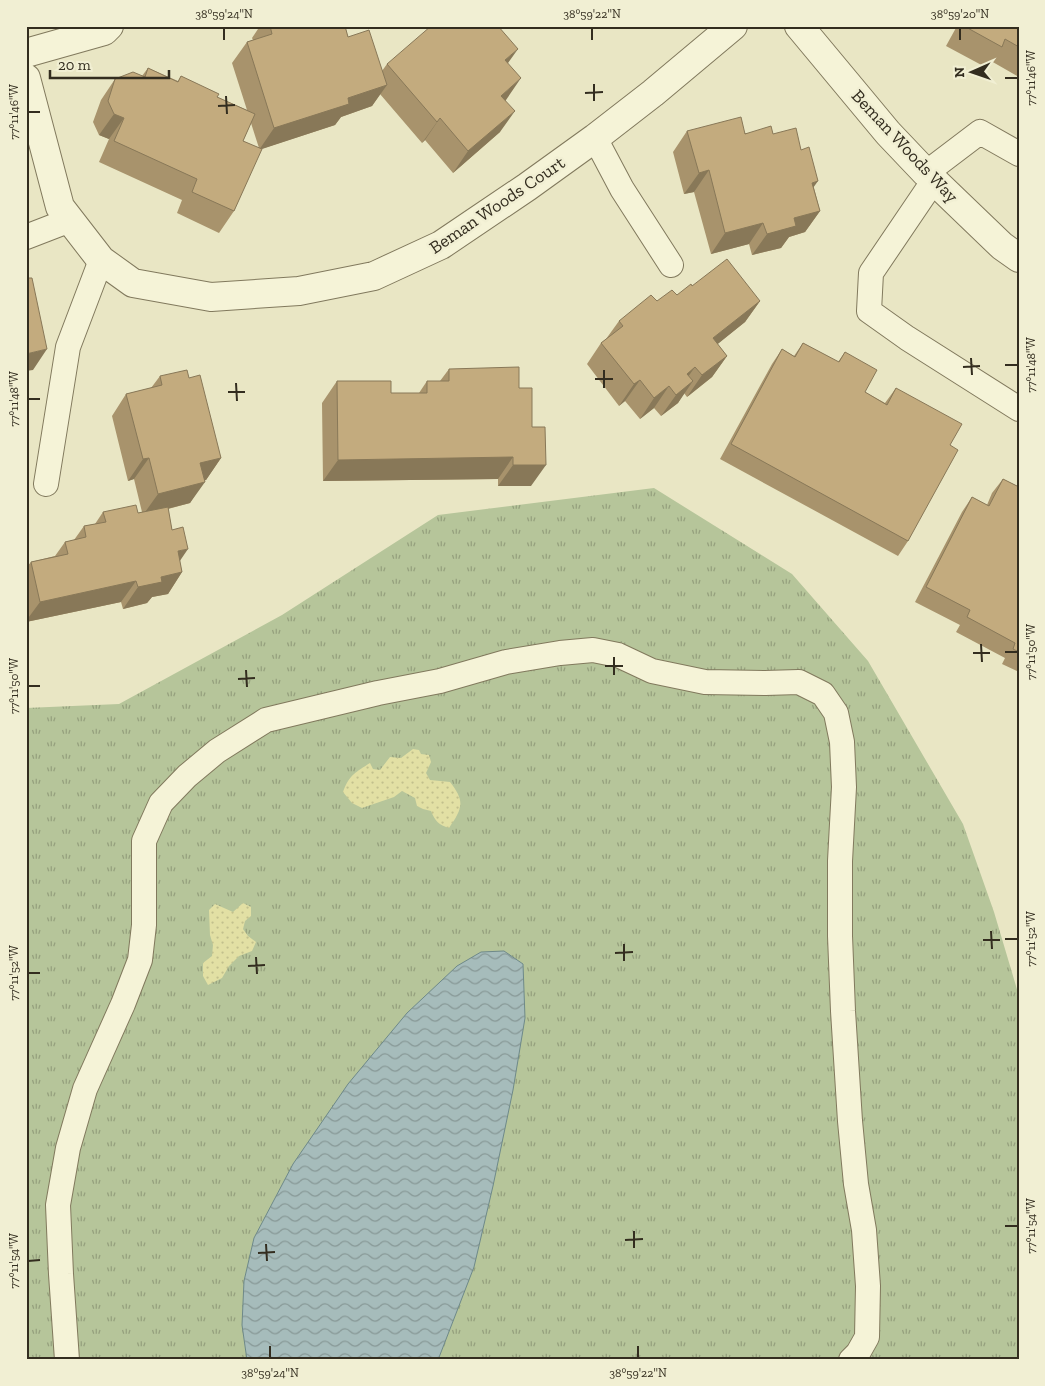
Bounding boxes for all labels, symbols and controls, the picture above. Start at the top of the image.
text: 38°59'24"N [195,7,253,21]
text: 38°59'22"N [563,7,621,21]
text: 38°59'20"N [931,7,989,21]
scale bar [50,48,169,80]
north arrow [948,48,998,98]
text: 77°11'46"W [1024,50,1038,106]
text: 20 m [58,56,91,74]
text: N [951,66,968,78]
text: 77°11'46"W [7,84,21,140]
street label: Beman Woods Way [847,85,964,208]
street label: Beman Woods Court [425,151,569,259]
text: 77°11'48"W [1024,336,1038,393]
text: 77°11'48"W [7,370,21,427]
text: 77°11'50"W [1024,623,1038,680]
text: 77°11'50"W [7,657,21,714]
text: 77°11'52"W [1024,911,1038,967]
text: 77°11'52"W [7,945,21,1001]
text: 77°11'54"W [1024,1198,1038,1254]
text: 77°11'54"W [7,1233,21,1289]
text: 38°59'24"N [241,1366,299,1380]
text: 38°59'22"N [609,1366,667,1380]

